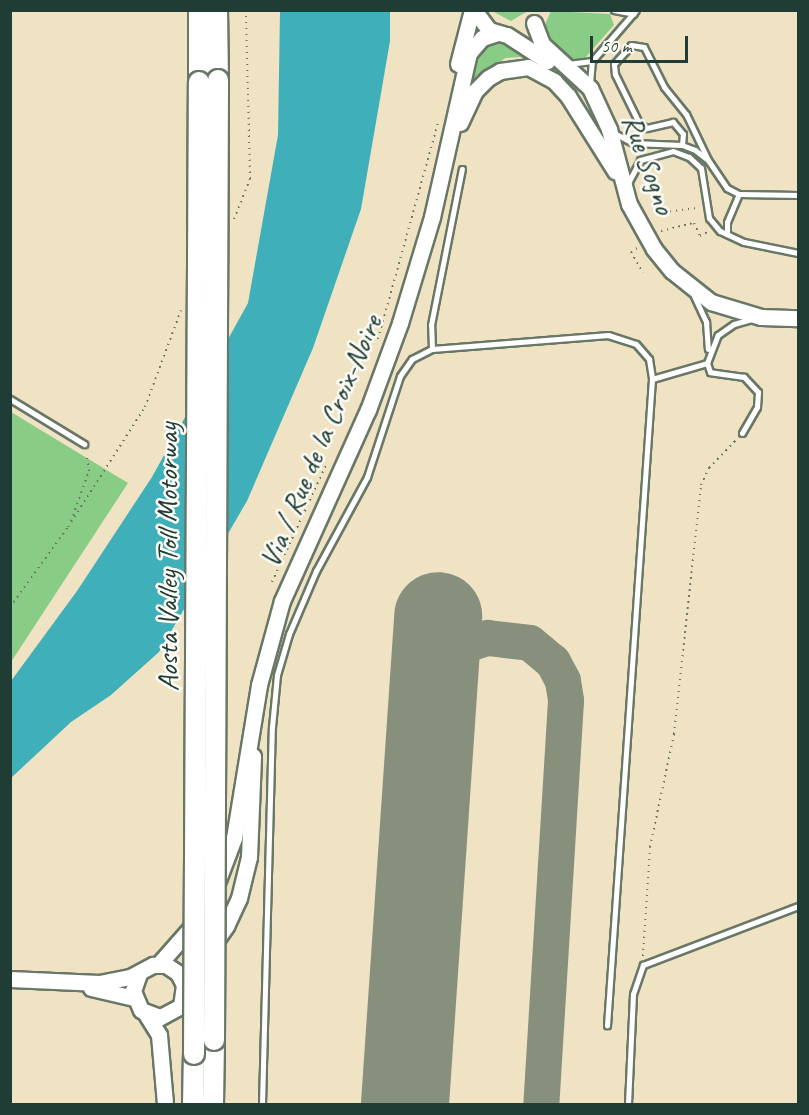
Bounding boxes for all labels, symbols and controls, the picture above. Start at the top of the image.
scale bar [593,24,690,62]
text: 50 m [601,35,632,57]
street label: Rue Sogno [614,109,684,219]
street label: Via / Rue de la Croix-Noire [251,310,389,572]
street label: Aosta Valley Toll Motorway [149,422,185,692]

